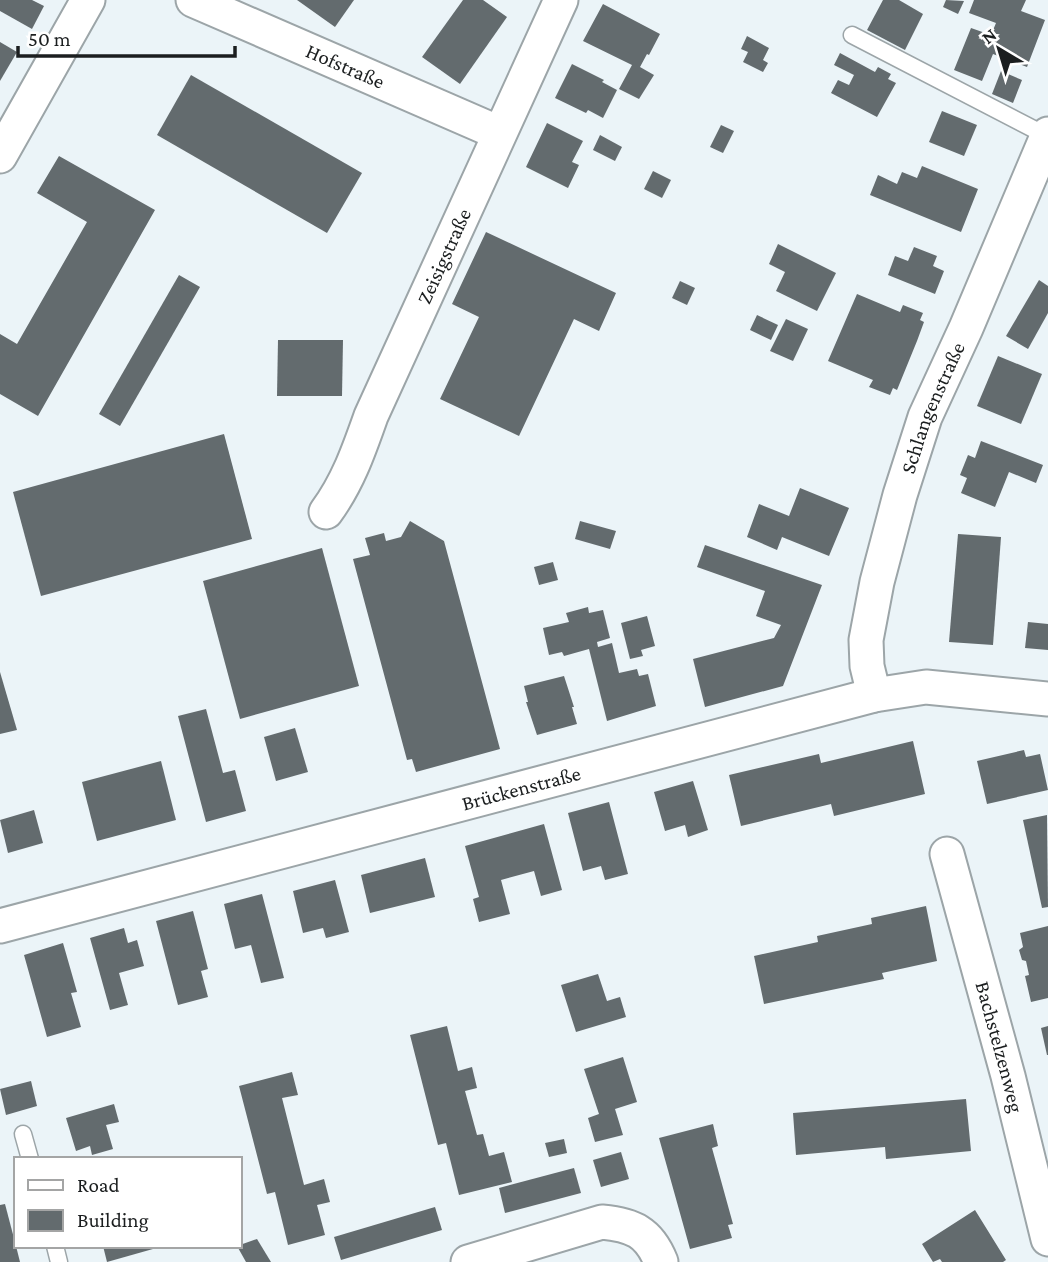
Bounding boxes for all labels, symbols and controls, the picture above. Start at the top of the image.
scale bar [18,14,234,58]
north arrow [964,14,1034,84]
text: N [977,24,1000,48]
text: 50 m [28,27,71,51]
street label: Hofstraße [302,39,388,94]
street label: Zeisigstraße [412,205,476,308]
street label: Schlangenstraße [896,338,970,477]
street label: Brückenstraße [459,761,583,815]
street label: Bachstelzenweg [971,979,1029,1115]
legend [14,1157,242,1248]
text: Road [77,1173,120,1197]
text: Building [77,1208,149,1232]

